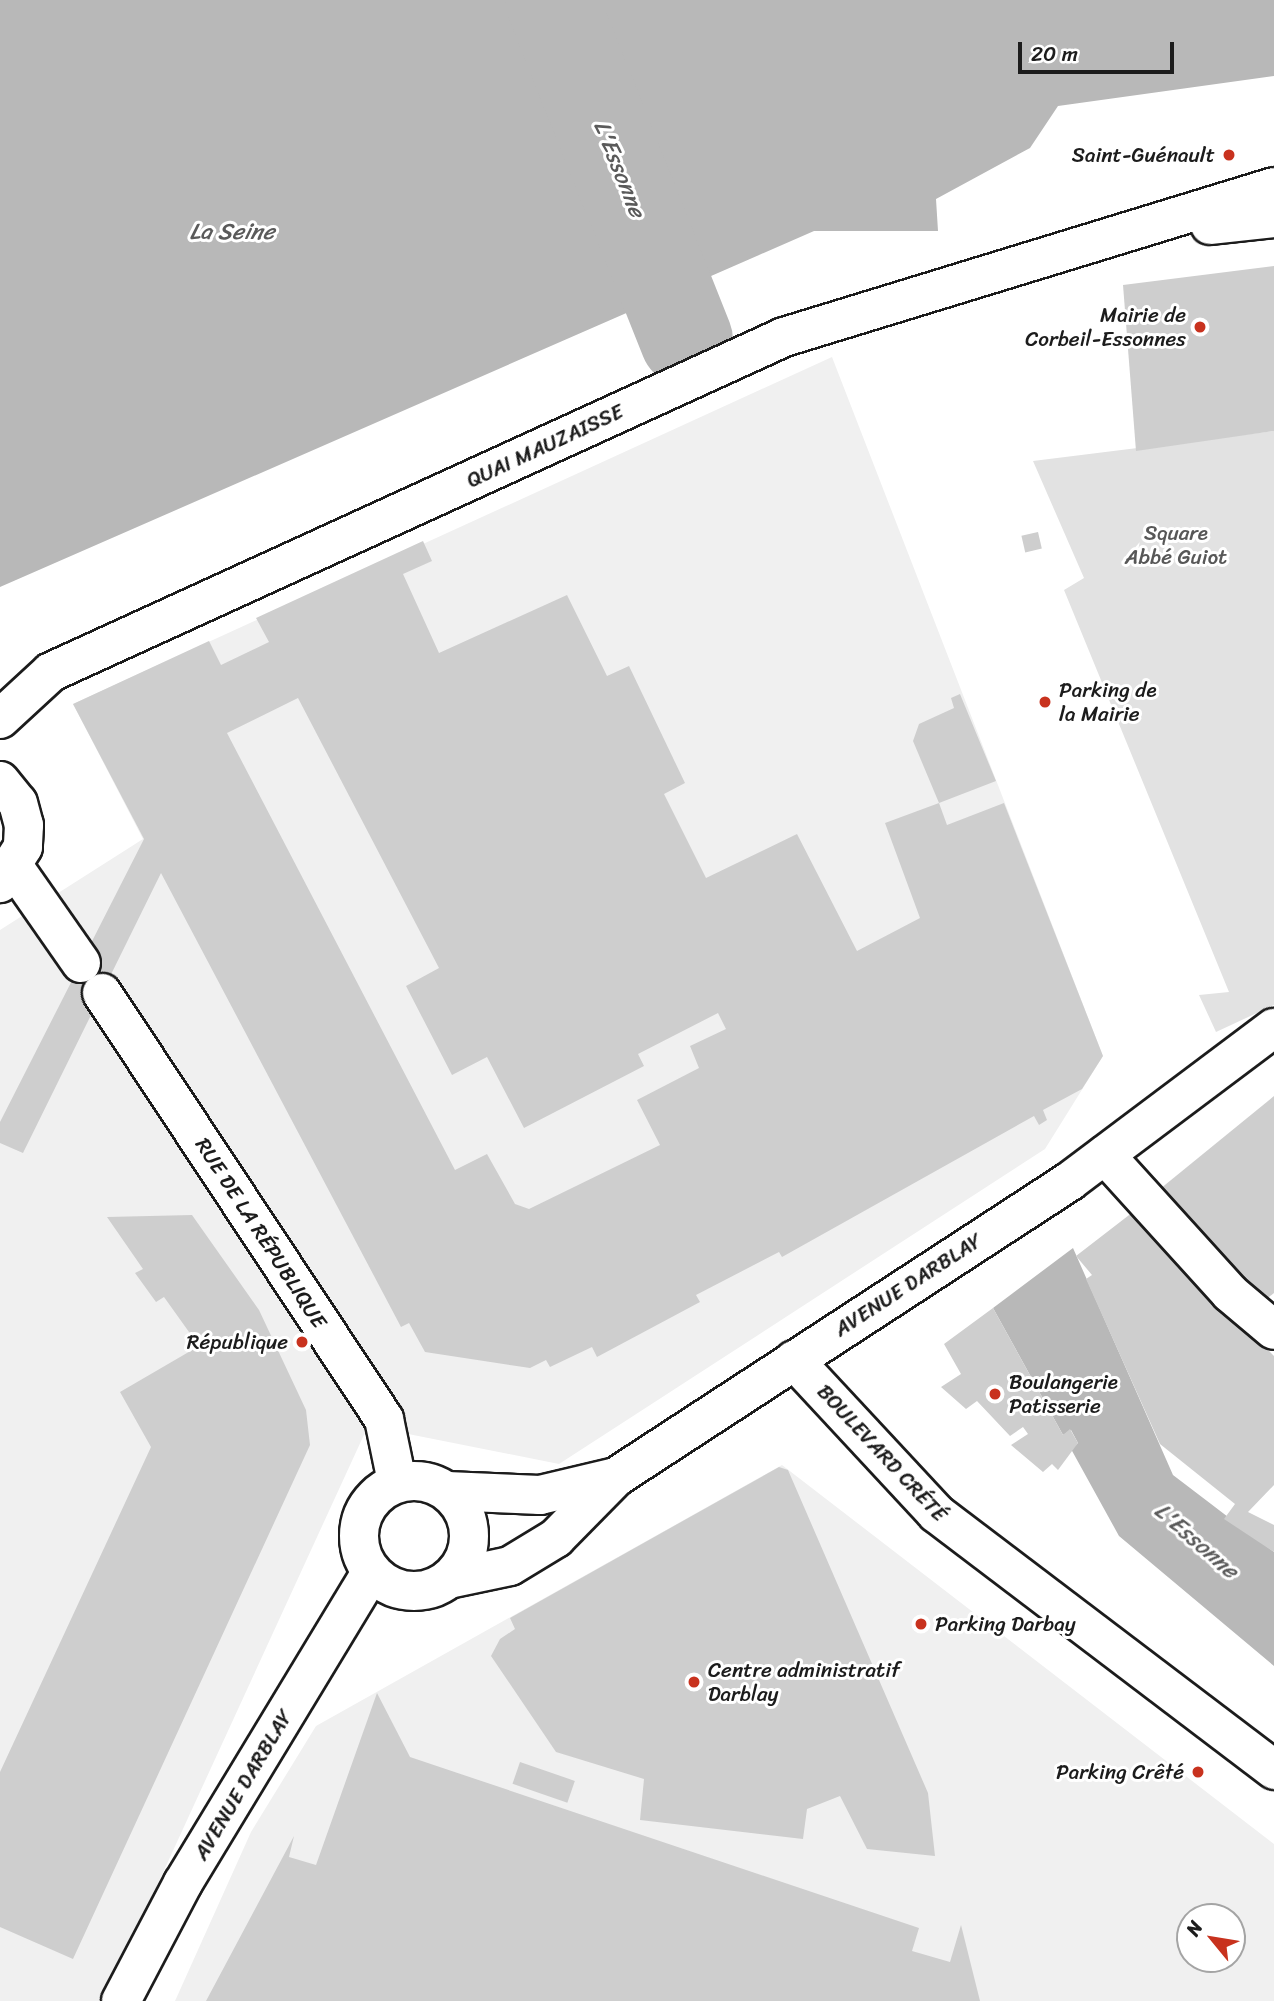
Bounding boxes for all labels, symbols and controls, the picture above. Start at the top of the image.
scale bar [1022,28,1178,72]
text: 20 m [1031,35,1078,73]
water label: L'Essonne [587,117,651,221]
place label: Saint-Guénault [1072,142,1215,168]
marker: Saint-Guénault [1221,147,1237,163]
water label: La Seine [190,218,274,246]
place label: Mairie de Corbeil-Essonnes [1025,302,1186,352]
marker: Mairie de Corbeil-Essonnes [1192,319,1208,335]
street label: QUAI MAUZAISSE [464,399,626,493]
park label: Square Abbé Guiot [1125,520,1227,570]
place label: Parking de la Mairie [1059,677,1157,727]
marker: Parking de la Mairie [1037,694,1053,710]
street label: RUE DE LA RÉPUBLIQUE [190,1133,332,1333]
street label: AVENUE DARBLAY [830,1228,986,1342]
place label: République [187,1329,288,1355]
marker: République [294,1334,310,1350]
place label: Boulangerie Patisserie [1009,1369,1118,1419]
street label: BOULEVARD CRÉTÉ [812,1379,952,1527]
marker: Boulangerie Patisserie [987,1386,1003,1402]
water label: L'Essonne [1149,1497,1243,1585]
place label: Parking Darbay [935,1611,1076,1637]
marker: Parking Darbay [913,1616,929,1632]
place label: Centre administratif Darblay [708,1657,900,1707]
marker: Centre administratif Darblay [686,1674,702,1690]
street label: AVENUE DARBLAY [188,1705,298,1865]
place label: Parking Crêté [1055,1759,1184,1785]
marker: Parking Crêté [1190,1764,1206,1780]
north arrow [1176,1903,1246,1973]
text: N [1177,1914,1212,1942]

